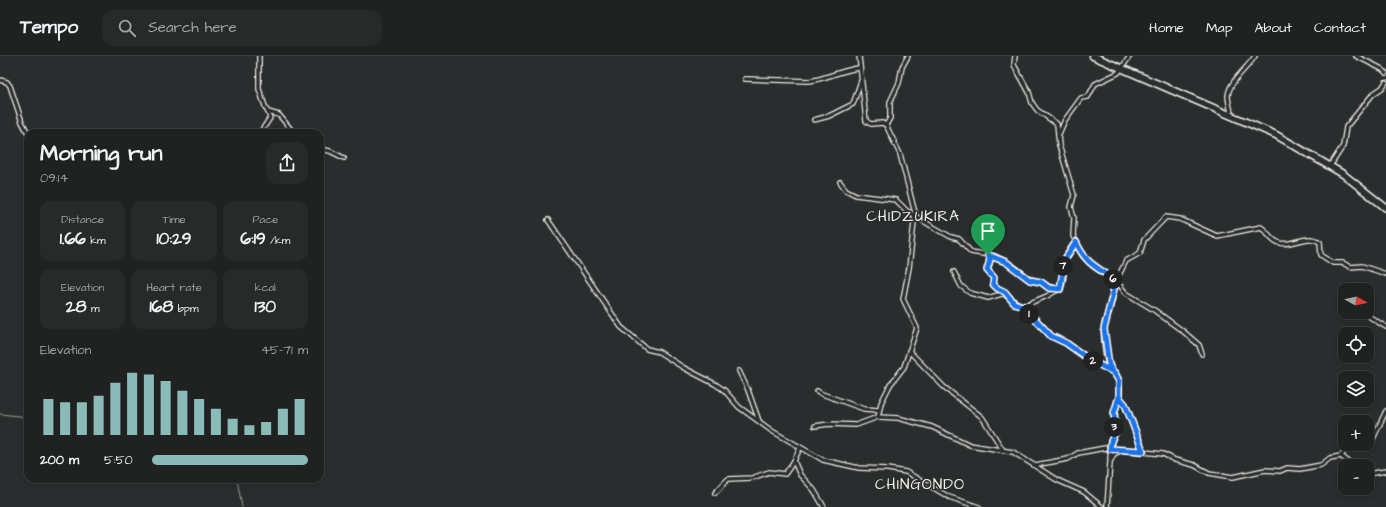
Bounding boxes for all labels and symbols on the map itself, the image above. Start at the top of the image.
district label: CHIDZUKIRA [866,206,960,227]
pin [971,214,1005,255]
pin: 7 [1053,256,1073,276]
pin: 6 [1103,269,1123,289]
north arrow [1338,283,1374,319]
pin: 1 [1019,304,1039,324]
pin: 2 [1083,351,1103,371]
pin: 3 [1104,417,1124,437]
district label: CHINGONDO [875,474,965,495]

